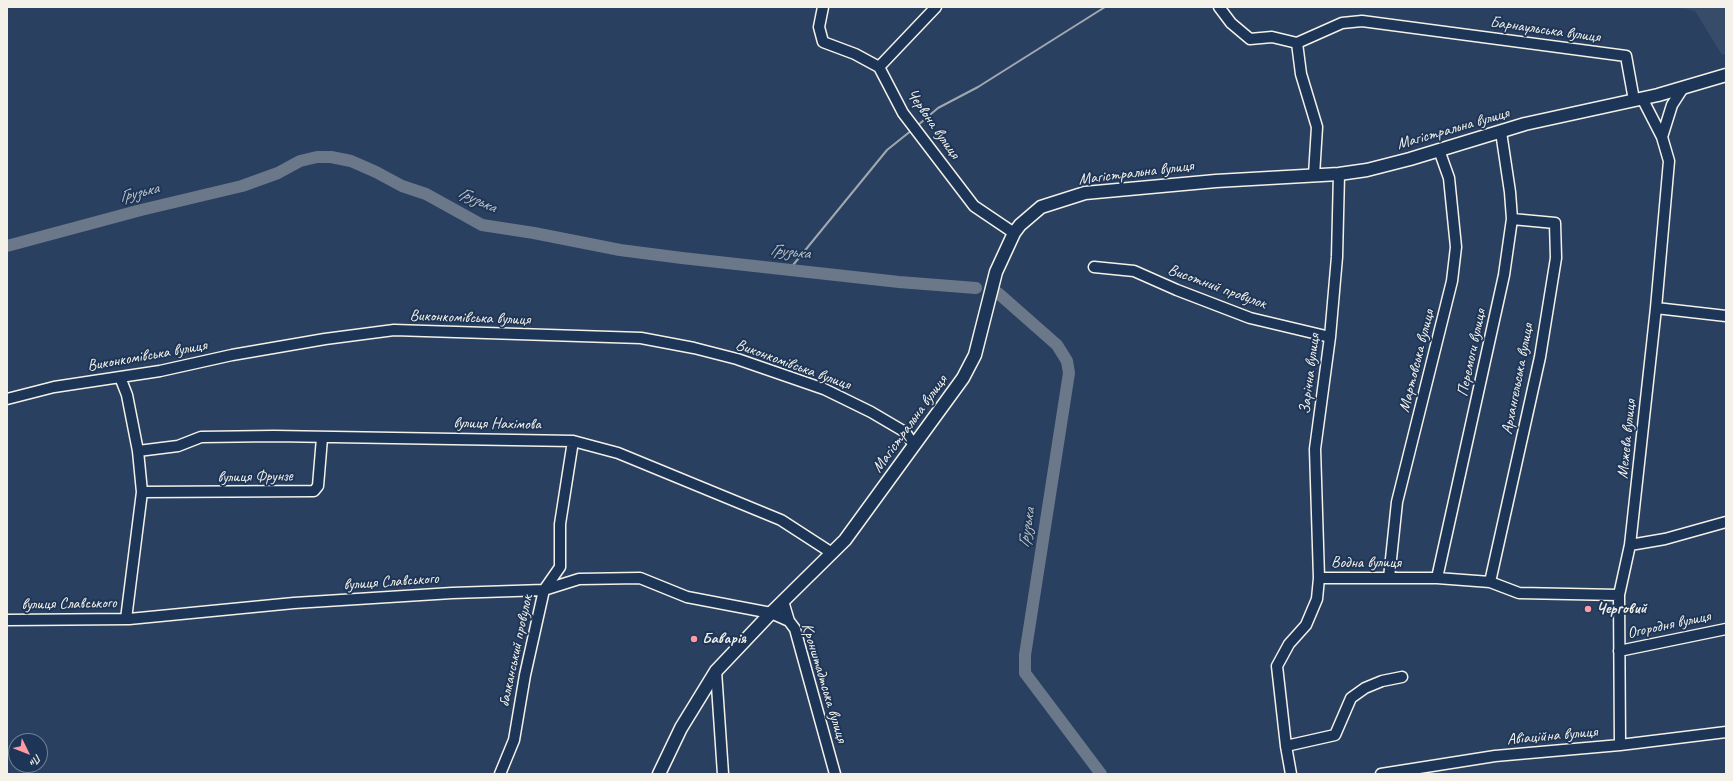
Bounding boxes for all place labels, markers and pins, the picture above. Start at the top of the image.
place label: Черговий [1596,599,1646,619]
marker: Черговий [1583,604,1593,614]
place label: Баварія [702,629,746,649]
marker: Баварія [689,634,699,644]

